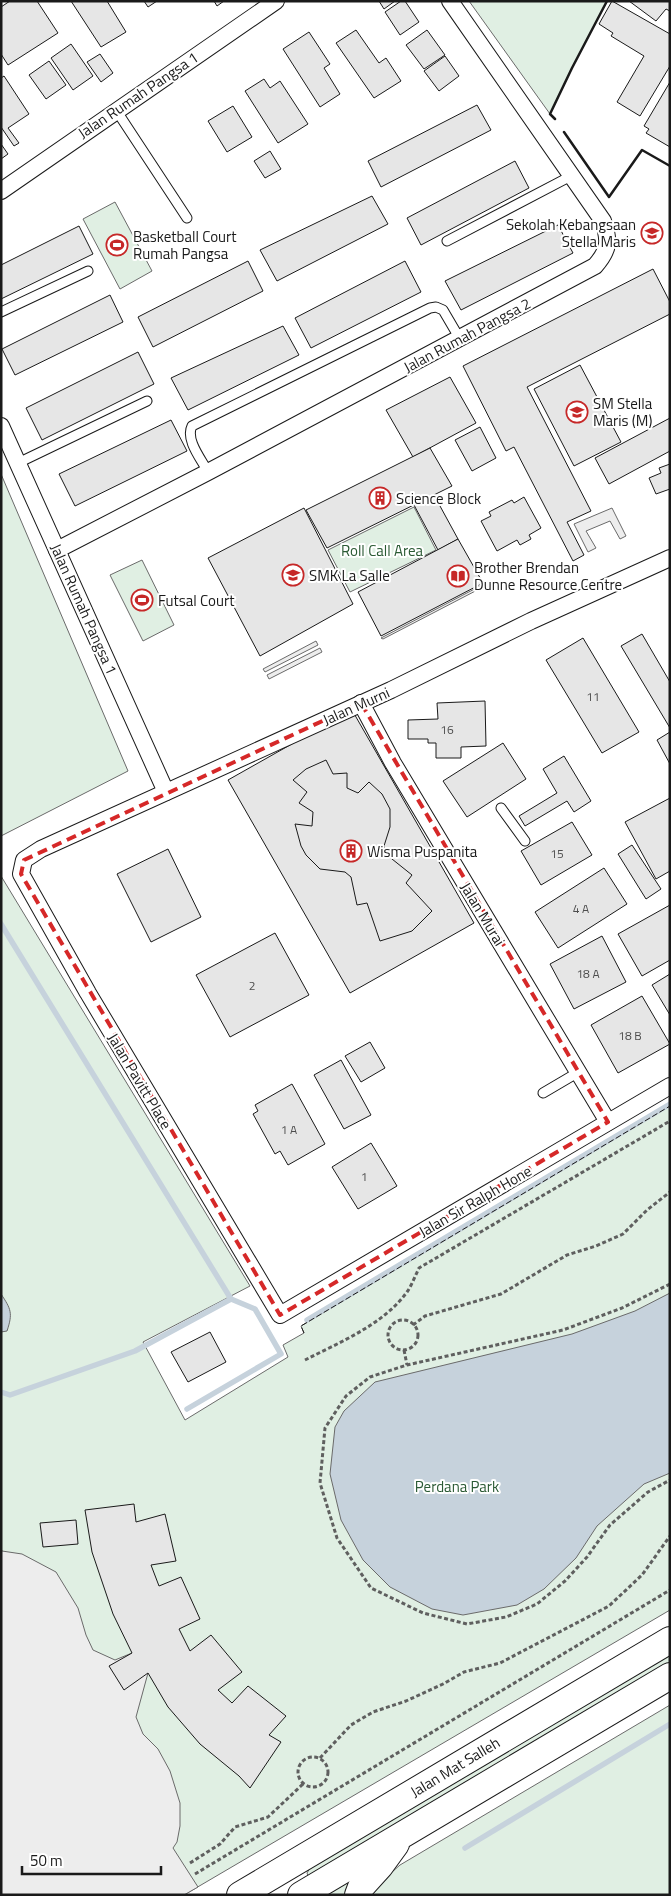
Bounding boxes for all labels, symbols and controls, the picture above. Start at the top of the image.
street label: Jalan Rumah Pangsa 1 [73,46,203,144]
place label: Sekolah Kebangsaan Stella Maris [506,213,636,253]
school or university icon: Sekolah Kebangsaan Stella Maris [640,221,664,245]
place label: Basketball Court Rumah Pangsa [133,225,237,265]
sports icon: Basketball Court Rumah Pangsa [105,233,129,257]
street label: Jalan Rumah Pangsa 2 [399,292,535,378]
place label: SM Stella Maris (M) [593,392,653,432]
school or university icon: SM Stella Maris (M) [565,400,589,424]
building icon: Science Block [368,486,392,510]
place label: Science Block [396,487,481,510]
park label: Roll Call Area [341,539,424,562]
street label: Jalan Rumah Pangsa 1 [45,540,123,678]
place label: Brother Brendan Dunne Resource Centre [474,556,622,596]
school or university icon: SMK La Salle [281,563,305,587]
place label: SMK La Salle [309,564,390,587]
library icon: Brother Brendan Dunne Resource Centre [446,564,470,588]
sports icon: Futsal Court [130,588,154,612]
place label: Futsal Court [158,589,235,612]
street label: Jalan Murni [319,681,393,731]
house number: 11 [586,687,600,706]
house number: 16 [440,720,454,739]
building icon: Wisma Puspanita [339,839,363,863]
place label: Wisma Puspanita [367,840,478,863]
house number: 15 [550,844,564,863]
street label: Jalan Murai [455,878,511,950]
house number: 4 A [573,899,589,918]
house number: 18 A [576,964,600,983]
house number: 2 [249,976,255,995]
house number: 18 B [618,1026,642,1045]
street label: Jalan Pavitt Place [102,1028,178,1134]
house number: 1 A [281,1120,297,1139]
street label: Jalan Sir Ralph Hone [414,1159,536,1243]
house number: 1 [361,1167,367,1186]
park label: Perdana Park [415,1475,499,1498]
street label: Jalan Mat Salleh [406,1731,504,1803]
scale bar [22,1844,161,1876]
text: 50 m [30,1849,63,1872]

